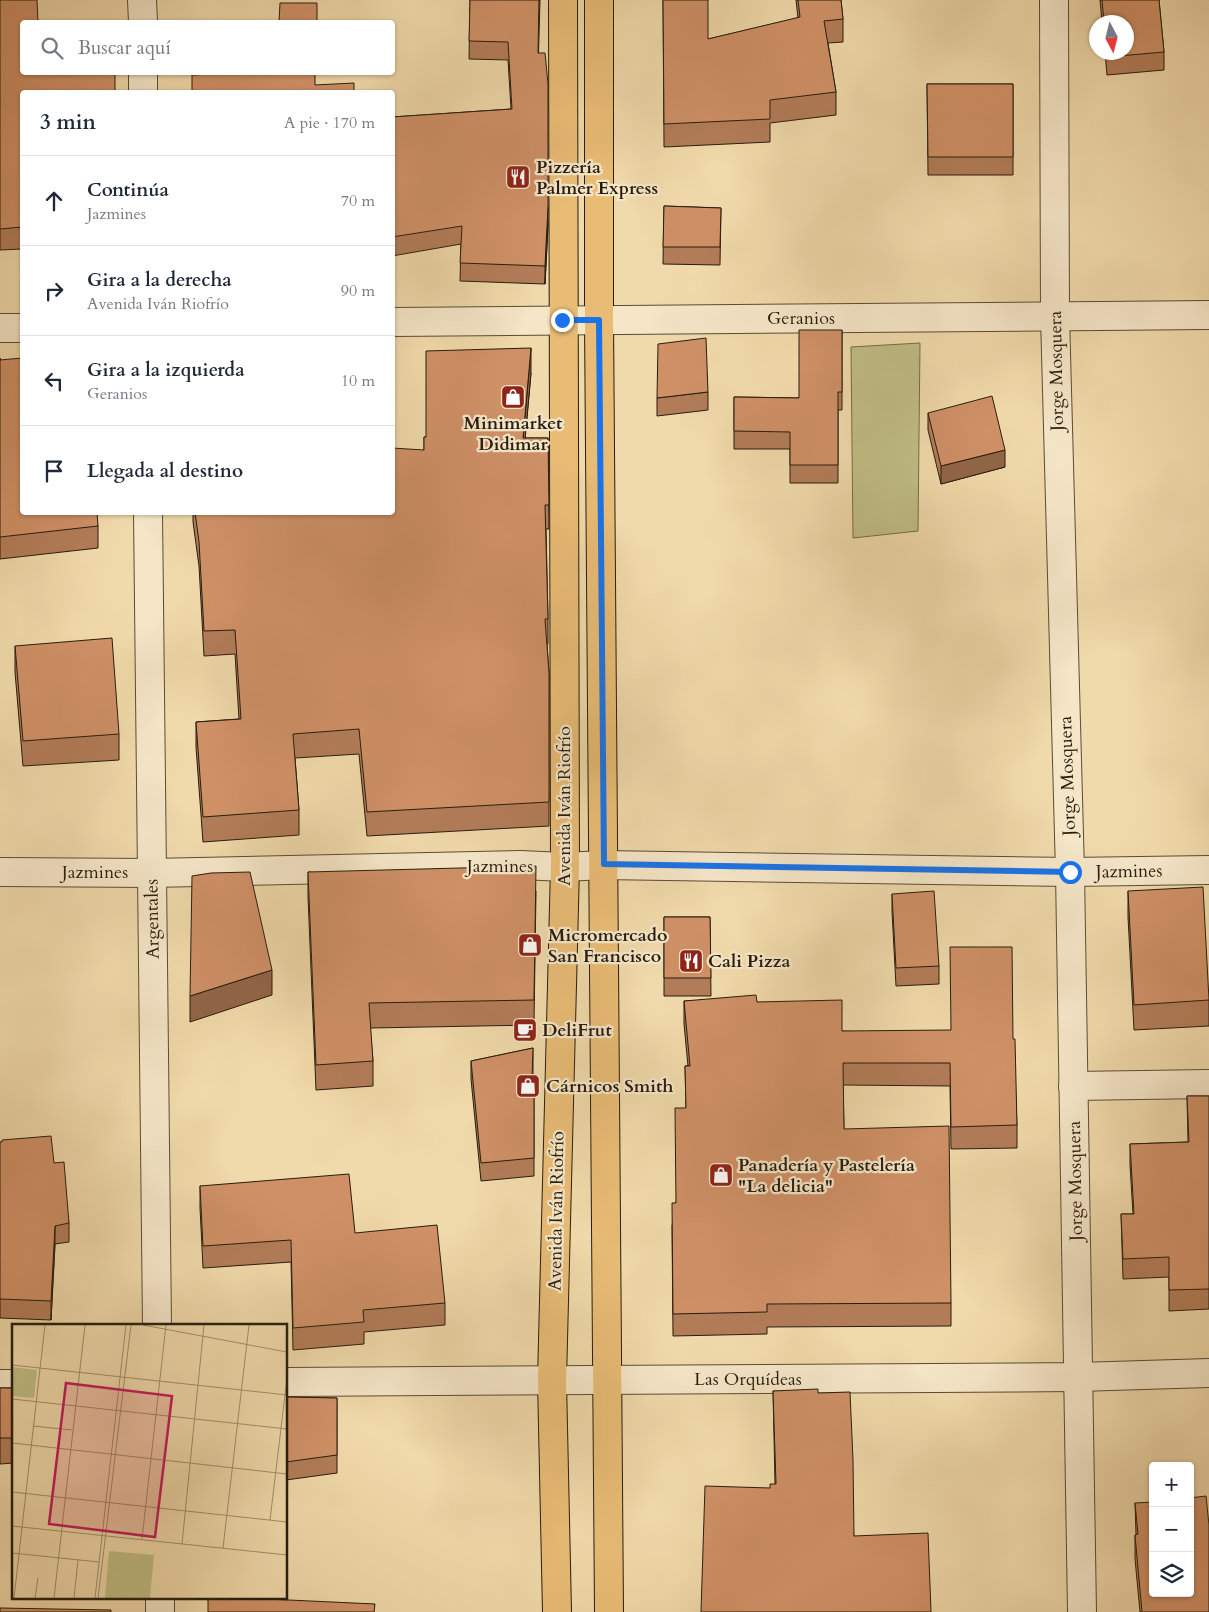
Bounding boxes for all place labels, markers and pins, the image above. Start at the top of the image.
place label: Pizzería Palmer Express [536,155,658,201]
restaurant icon: Pizzería Palmer Express [505,164,531,190]
shop icon: Minimarket Didimar [500,384,526,410]
place label: Minimarket Didimar [464,411,563,457]
place label: Micromercado San Francisco [548,923,668,969]
shop icon: Micromercado San Francisco [517,932,543,958]
restaurant icon: Cali Pizza [678,948,704,974]
place label: Cali Pizza [708,949,790,974]
cafe icon: DeliFrut [512,1017,538,1043]
place label: DeliFrut [542,1018,612,1043]
shop icon: Cárnicos Smith [515,1073,541,1099]
place label: Cárnicos Smith [546,1074,674,1099]
place label: Panadería y Pastelería "La delicia" [738,1153,915,1199]
shop icon: Panadería y Pastelería "La delicia" [708,1162,734,1188]

